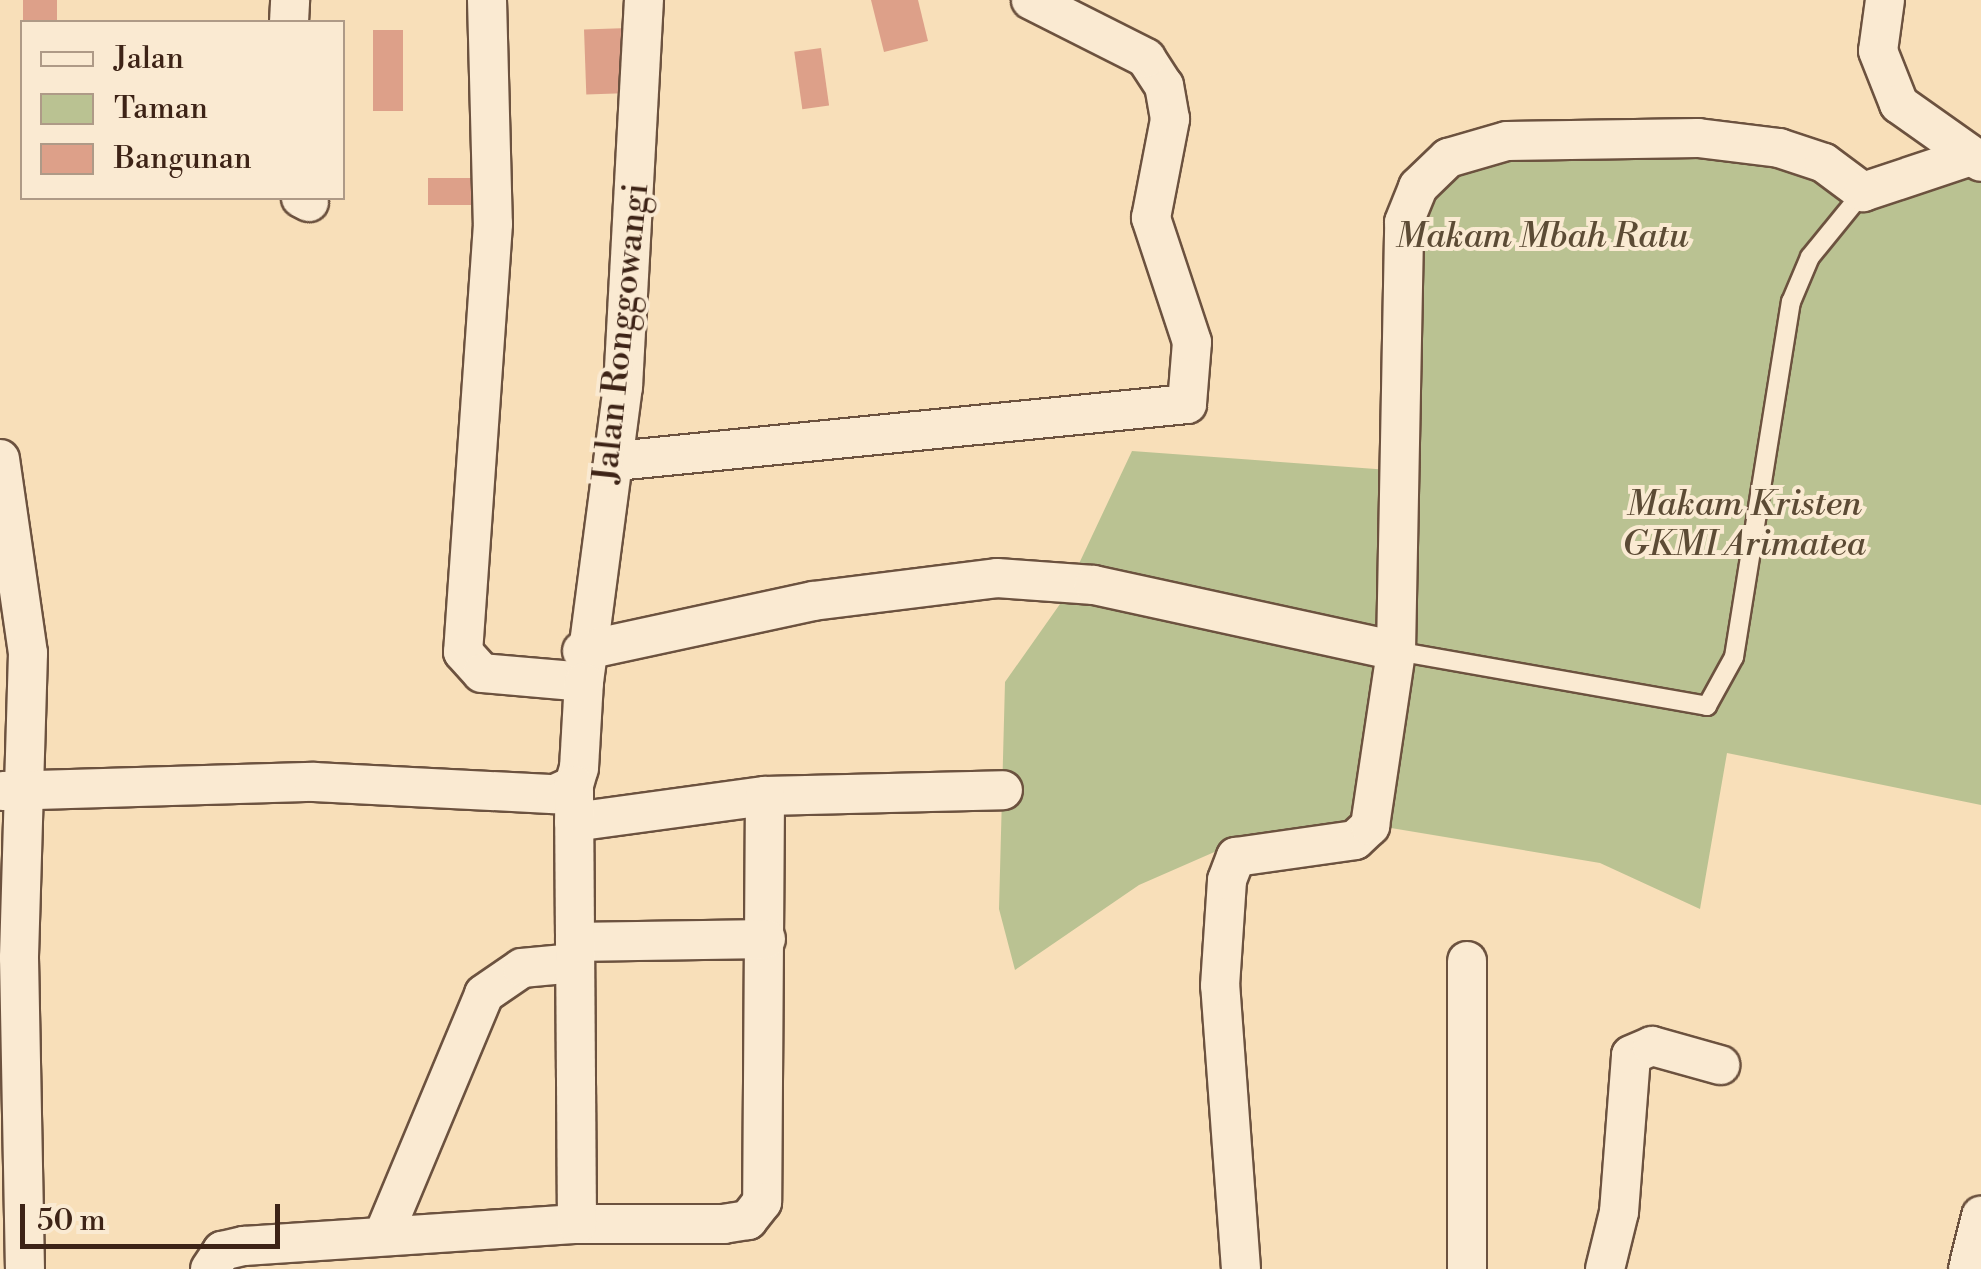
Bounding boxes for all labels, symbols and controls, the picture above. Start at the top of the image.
legend [20,20,345,200]
text: Jalan [114,40,184,78]
text: Taman [114,90,208,128]
text: Bangunan [114,140,252,178]
street label: Jalan Ronggowangi [585,181,659,485]
park label: Makam Mbah Ratu [1395,216,1689,258]
park label: Makam Kristen GKMI Arimatea [1622,484,1866,566]
scale bar [25,1184,285,1246]
text: 50 m [37,1202,106,1240]

